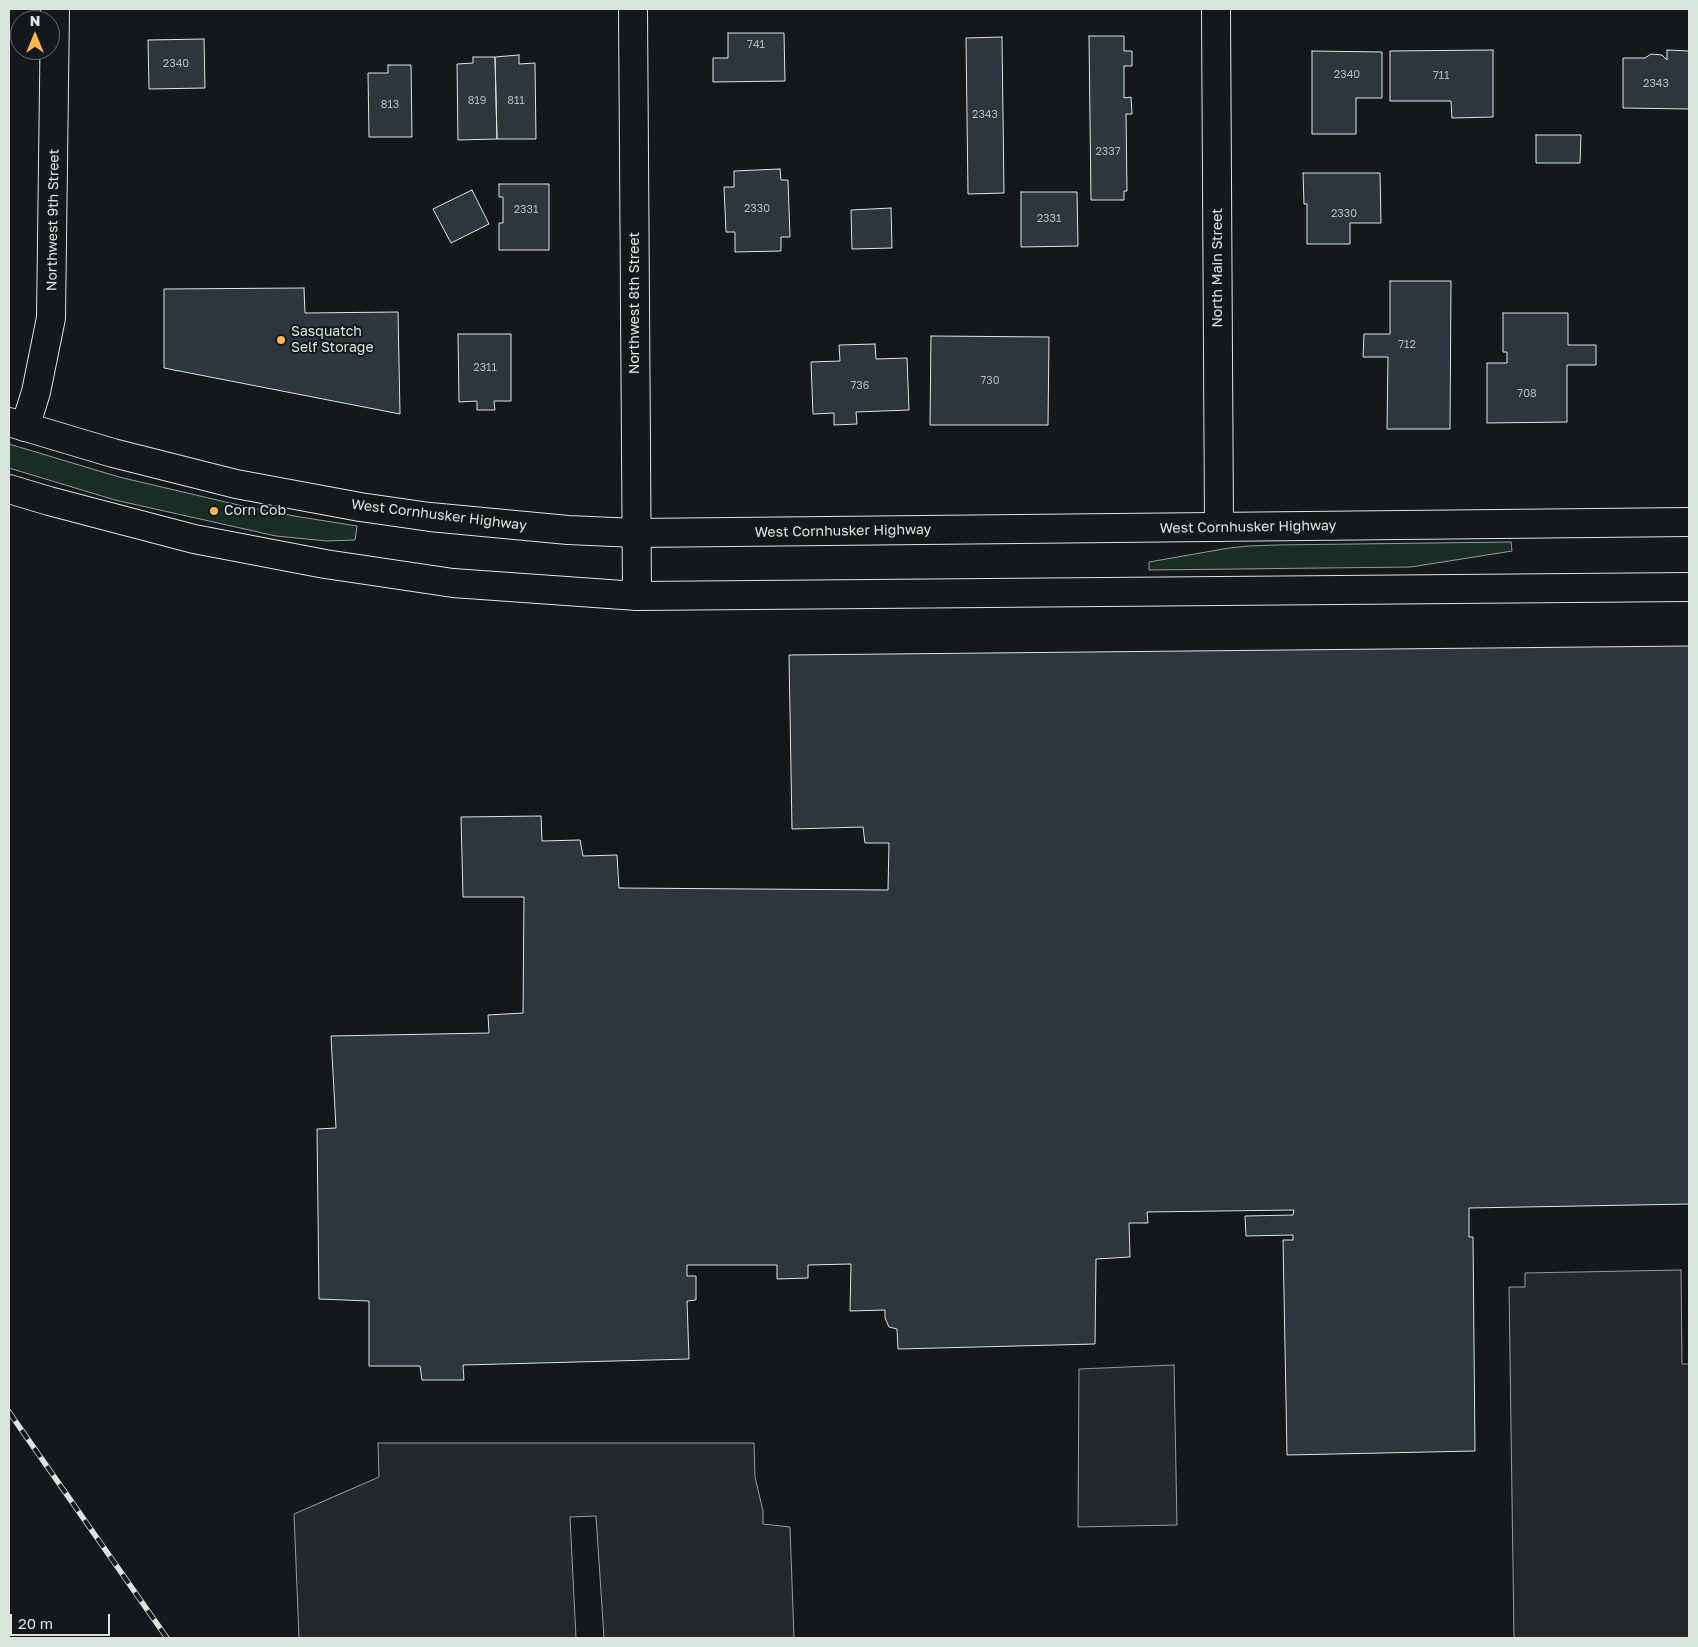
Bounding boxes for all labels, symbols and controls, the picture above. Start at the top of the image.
north arrow [10,10,60,60]
text: N [30,12,40,29]
house number: 741 [747,38,765,52]
house number: 2340 [163,57,189,71]
house number: 2340 [1334,68,1360,82]
house number: 711 [1433,69,1449,83]
house number: 2343 [1643,77,1669,91]
house number: 819 [468,94,486,108]
house number: 811 [507,94,525,108]
house number: 813 [381,98,399,112]
house number: 2343 [972,108,998,122]
house number: 2337 [1095,145,1121,159]
street label: Northwest 9th Street [43,149,63,291]
house number: 2330 [744,202,770,216]
house number: 2331 [514,203,538,217]
house number: 2330 [1331,207,1357,221]
street label: North Main Street [1210,208,1226,328]
house number: 2331 [1037,212,1061,226]
street label: Northwest 8th Street [627,232,643,374]
place label: Sasquatch Self Storage [291,324,374,357]
marker: Sasquatch Self Storage [275,334,287,346]
house number: 712 [1398,338,1416,352]
house number: 2311 [473,361,497,375]
house number: 730 [980,374,1000,388]
house number: 736 [851,379,869,393]
house number: 708 [1517,387,1537,401]
street label: West Cornhusker Highway [350,496,528,534]
place label: Corn Cob [224,503,286,519]
marker: Corn Cob [208,505,220,517]
street label: West Cornhusker Highway [1160,517,1336,537]
street label: West Cornhusker Highway [755,521,931,541]
scale bar [12,1604,112,1636]
text: 20 m [18,1614,53,1632]

